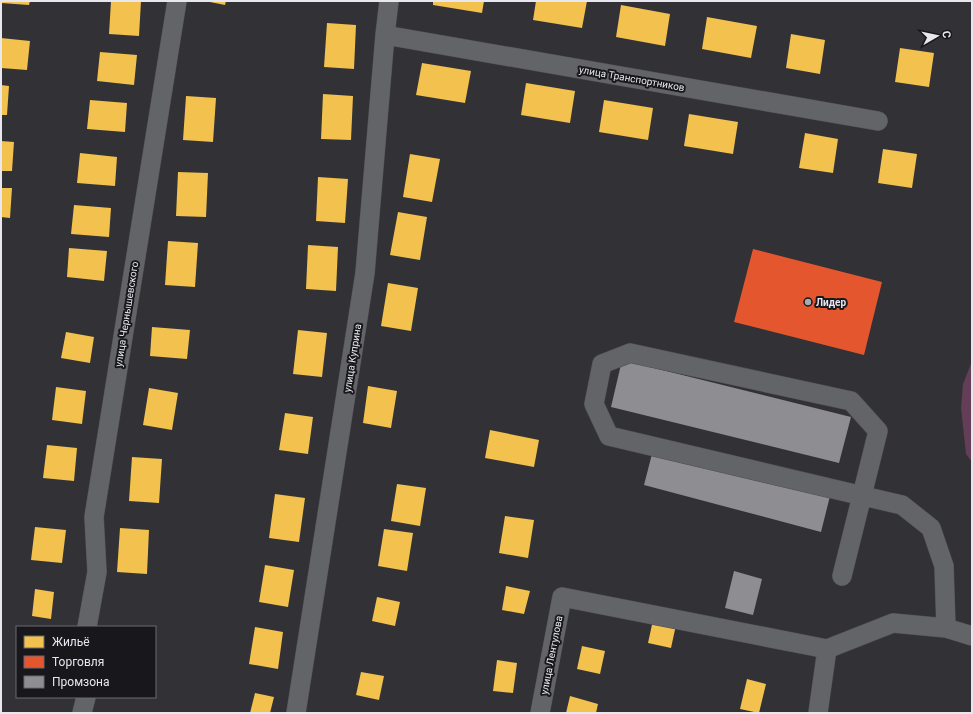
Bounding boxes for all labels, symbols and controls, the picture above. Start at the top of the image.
north arrow [917,16,957,56]
text: С [939,30,953,39]
street label: улица Транспортников [578,64,686,93]
street label: улица Чернышевского [113,260,140,367]
marker: Лидер [803,297,813,307]
place label: Лидер [816,297,846,308]
street label: улица Куприна [342,323,363,393]
street label: улица Лентулова [538,615,565,695]
legend [16,626,156,698]
text: Жильё [52,635,90,649]
text: Торговля [52,655,104,669]
text: Промзона [52,675,109,689]

